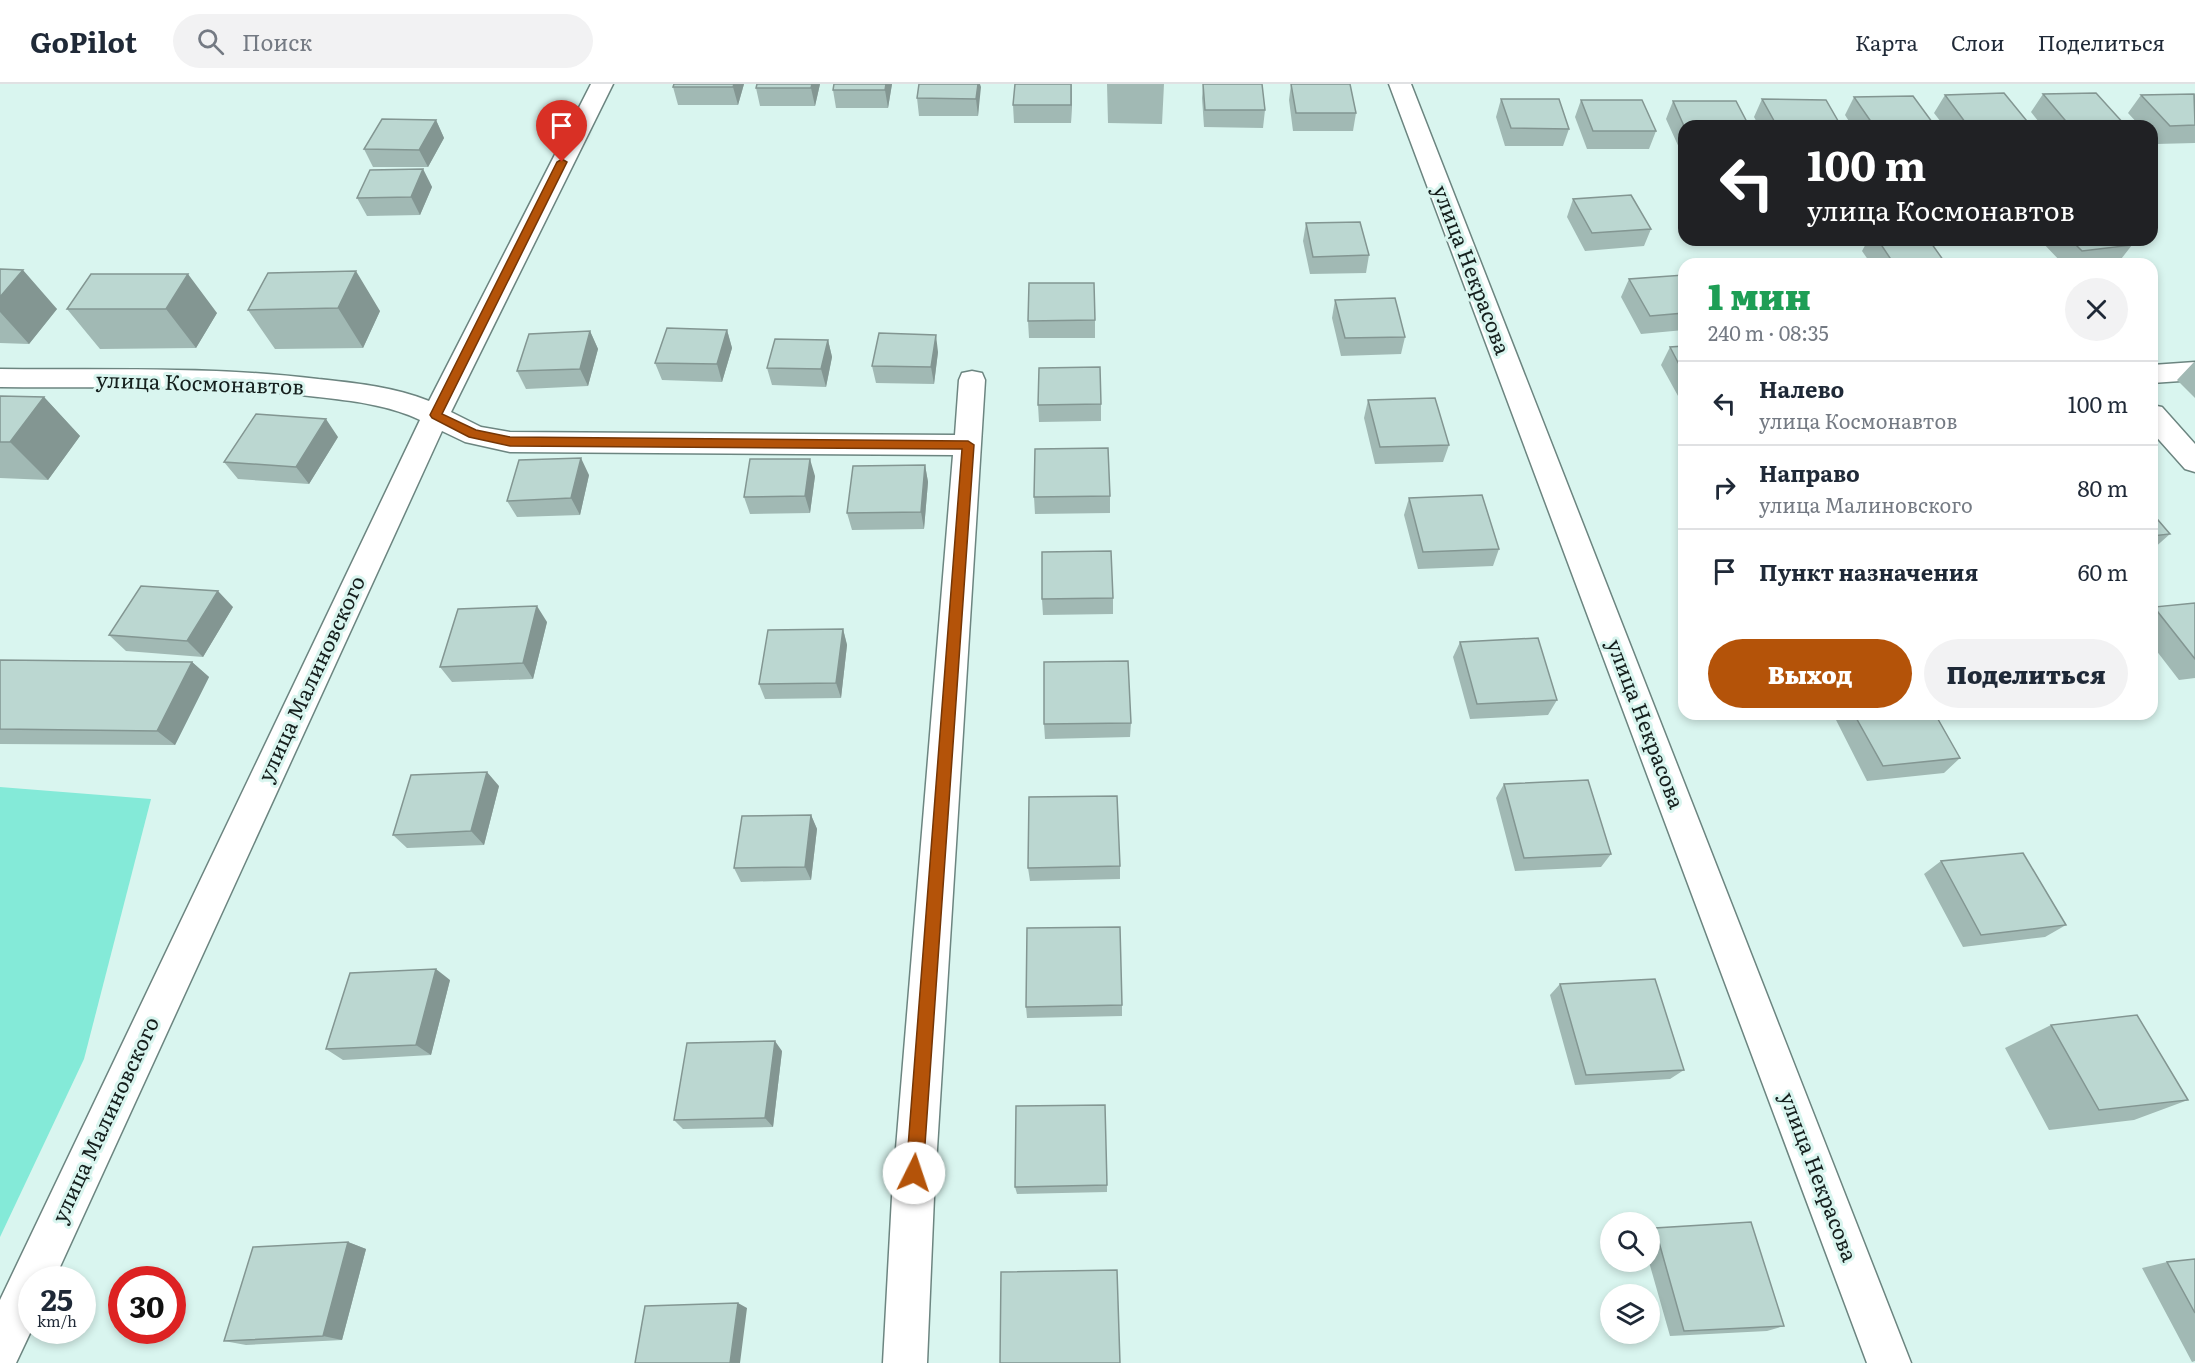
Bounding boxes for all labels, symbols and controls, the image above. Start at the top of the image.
search box [173,14,593,68]
text: GoPilot [30,20,137,62]
icon: search [194,25,227,58]
text: Поиск [242,25,312,58]
text: Карта [1855,26,1918,57]
text: Слои [1951,26,2005,57]
text: Поделиться [2038,26,2165,57]
pin [536,100,587,162]
icon: arrive [545,109,578,142]
text: 100 m [1807,132,1926,194]
icon: left [1708,144,1786,222]
street label: улица Некрасова [1427,180,1520,359]
text: улица Космонавтов [1807,189,2075,229]
text: 1 мин [1708,268,1811,321]
button: close [2065,278,2128,341]
text: 240 m · 08:35 [1708,317,1829,347]
street label: улица Космонавтов [95,362,305,401]
text: Налево [1759,372,1844,405]
icon: left [1708,387,1741,420]
text: 100 m [2068,387,2128,420]
text: улица Космонавтов [1759,405,1957,435]
text: Направо [1759,456,1860,489]
icon: right [1708,471,1741,504]
text: 80 m [2077,471,2128,504]
text: улица Малиновского [1759,489,1973,519]
icon: arrive [1708,555,1741,588]
text: Пункт назначения [1759,555,1978,588]
text: 60 m [2078,555,2128,588]
street label: улица Малиновского [248,570,371,786]
street label: улица Некрасова [1601,634,1694,813]
button: Выход [1708,639,1912,708]
button: Поделиться [1924,639,2128,708]
street label: улица Малиновского [42,1011,165,1227]
street label: улица Некрасова [1774,1087,1867,1266]
position arrow [882,1141,946,1205]
map controls [1600,1212,1660,1344]
button: search [1600,1212,1660,1272]
speed limit sign: 30 [108,1266,186,1344]
text: 25 [41,1276,73,1320]
button: layers [1600,1284,1660,1344]
text: km/h [37,1309,77,1332]

